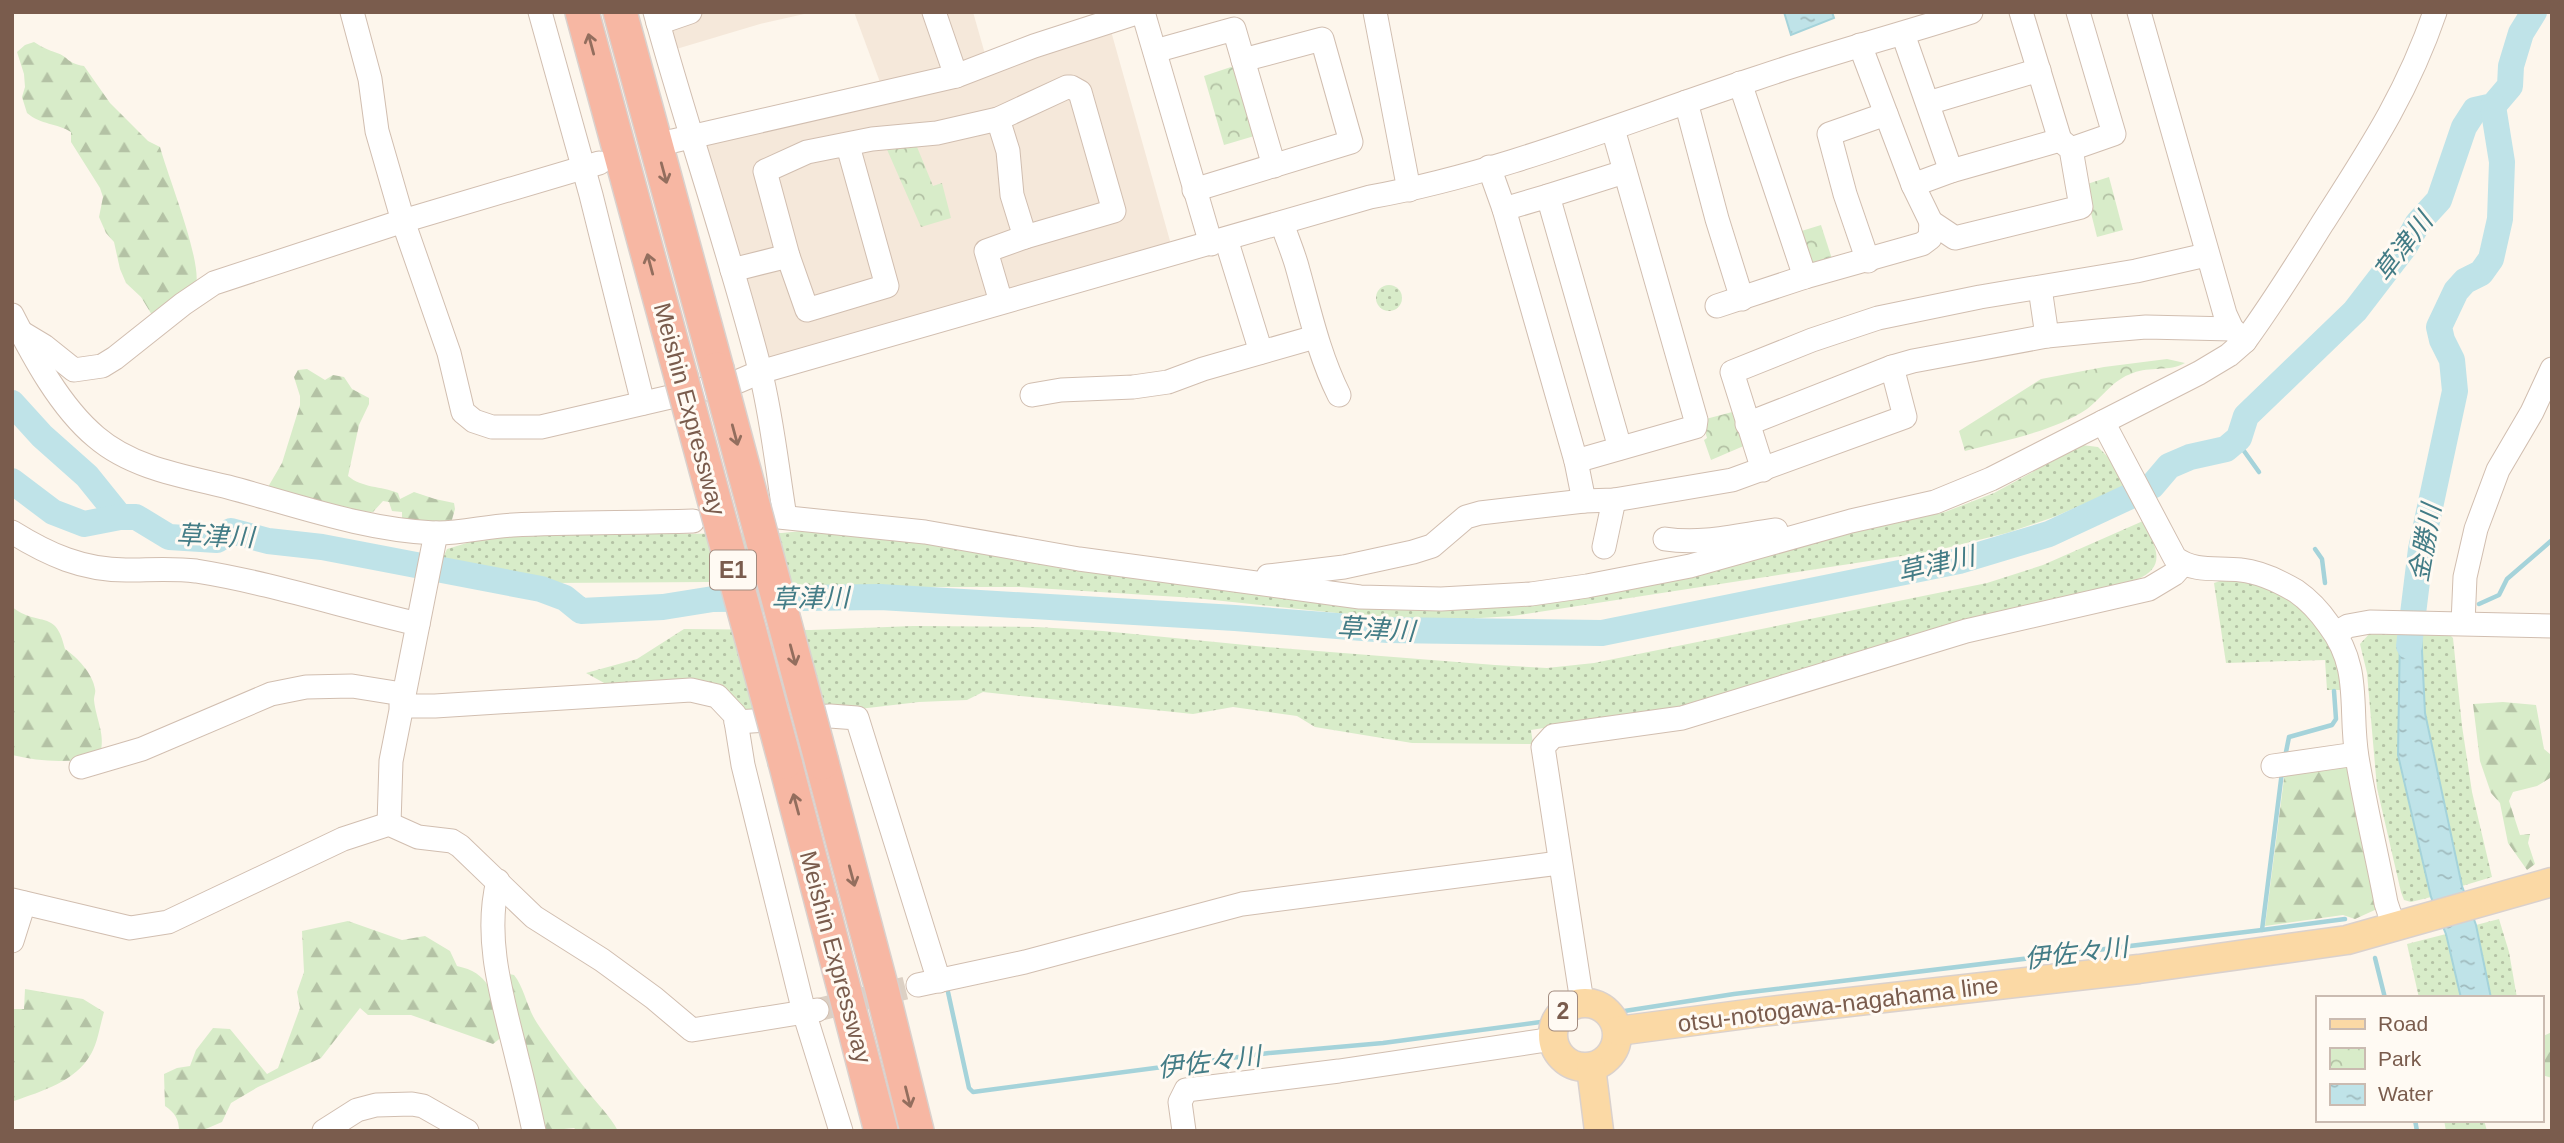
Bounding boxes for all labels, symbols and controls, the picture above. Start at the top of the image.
one-way arrow [584,33,597,56]
one-way arrow [658,161,671,183]
water label: 草津川 [2368,204,2440,287]
one-way arrow [643,253,656,275]
street label: Meishin Expressway [649,300,731,518]
one-way arrow [729,423,742,446]
water label: 金勝川 [2403,499,2447,584]
water label: 草津川 [175,520,257,552]
water label: 草津川 [1895,540,1980,587]
road number: E1 [710,550,756,590]
water label: 草津川 [771,582,852,614]
water label: 草津川 [1336,612,1419,646]
one-way arrow [787,643,800,666]
one-way arrow [789,793,802,815]
street label: Meishin Expressway [795,848,877,1066]
one-way arrow [846,864,859,887]
water label: 伊佐々川 [2023,931,2132,974]
street label: otsu-notogawa-nagahama line [1676,971,2000,1037]
road number: 2 [1549,992,1577,1030]
legend [2316,996,2543,1122]
text: Road [2378,1012,2428,1035]
water label: 伊佐々川 [1156,1040,1265,1083]
text: Park [2378,1047,2422,1070]
text: Water [2378,1082,2433,1105]
one-way arrow [902,1085,915,1108]

